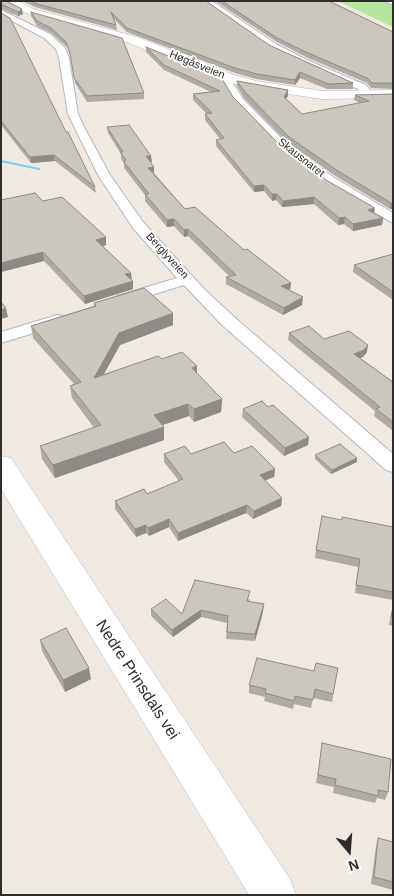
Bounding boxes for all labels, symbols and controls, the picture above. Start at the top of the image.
street label: Høgåsveien [167,48,227,82]
street label: Skausnaret [275,136,327,180]
street label: Berglyveien [143,230,191,282]
street label: Nedre Prinsdals vei [91,617,183,743]
north arrow [324,826,374,876]
text: N [346,856,361,874]

